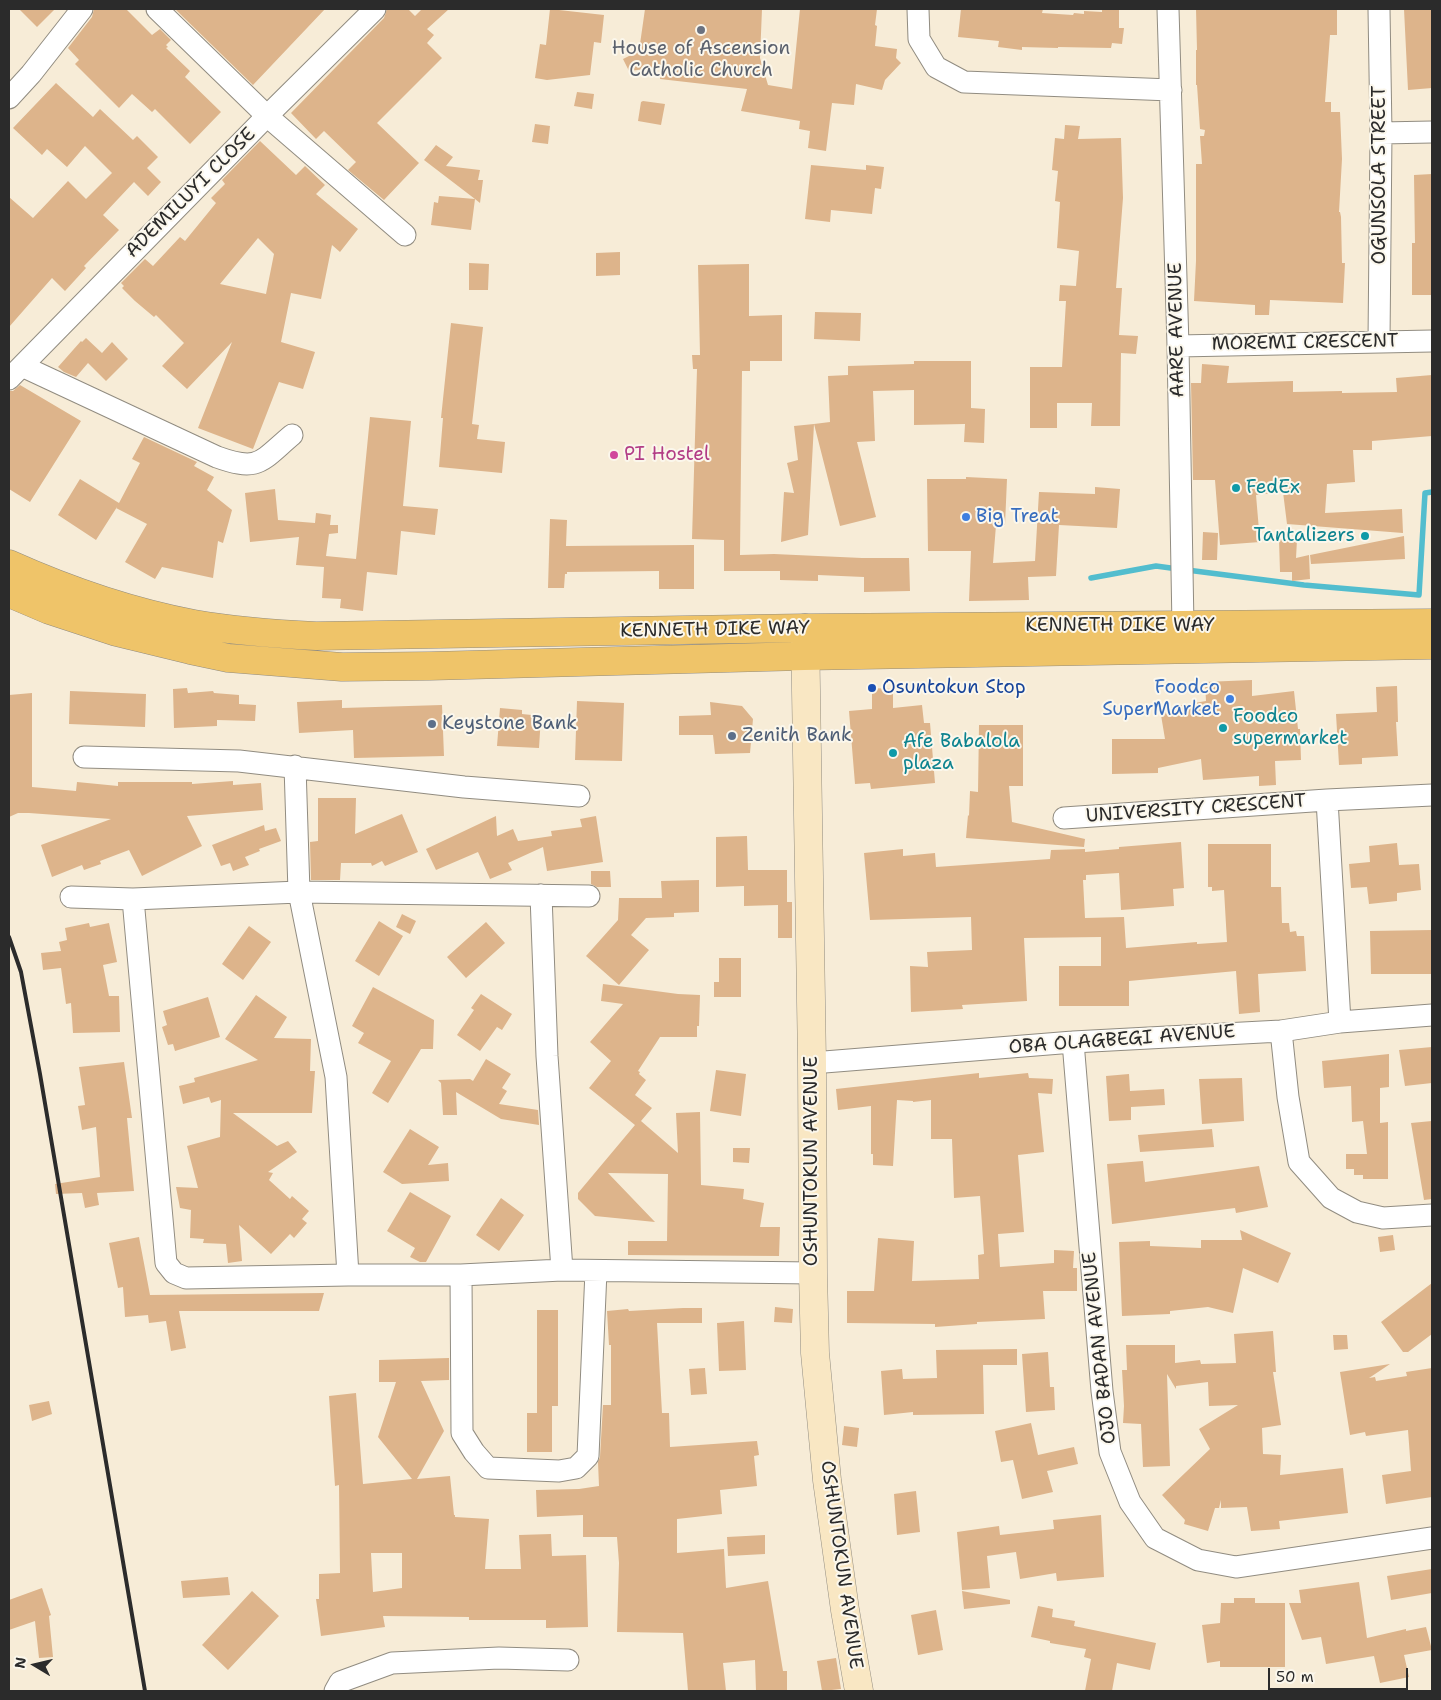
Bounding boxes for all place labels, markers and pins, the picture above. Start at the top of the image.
marker: House of Ascension Catholic Church [695,24,707,36]
place label: House of Ascension Catholic Church [612,38,790,82]
place label: PI Hostel [624,444,710,466]
marker: PI Hostel [608,449,620,461]
place label: FedEx [1246,477,1300,499]
marker: FedEx [1230,482,1242,494]
place label: Big Treat [976,506,1059,528]
marker: Big Treat [960,511,972,523]
place label: Tantalizers [1253,525,1355,547]
marker: Tantalizers [1359,530,1371,542]
place label: Osuntokun Stop [882,677,1026,699]
place label: Foodco SuperMarket [1102,677,1220,721]
marker: Osuntokun Stop [866,682,878,694]
marker: Foodco SuperMarket [1224,693,1236,705]
place label: Foodco supermarket [1233,706,1348,750]
place label: Keystone Bank [442,713,577,735]
marker: Keystone Bank [426,718,438,730]
marker: Foodco supermarket [1217,722,1229,734]
place label: Zenith Bank [742,725,852,747]
marker: Zenith Bank [726,730,738,742]
place label: Afe Babalola plaza [903,731,1020,775]
marker: Afe Babalola plaza [887,747,899,759]

